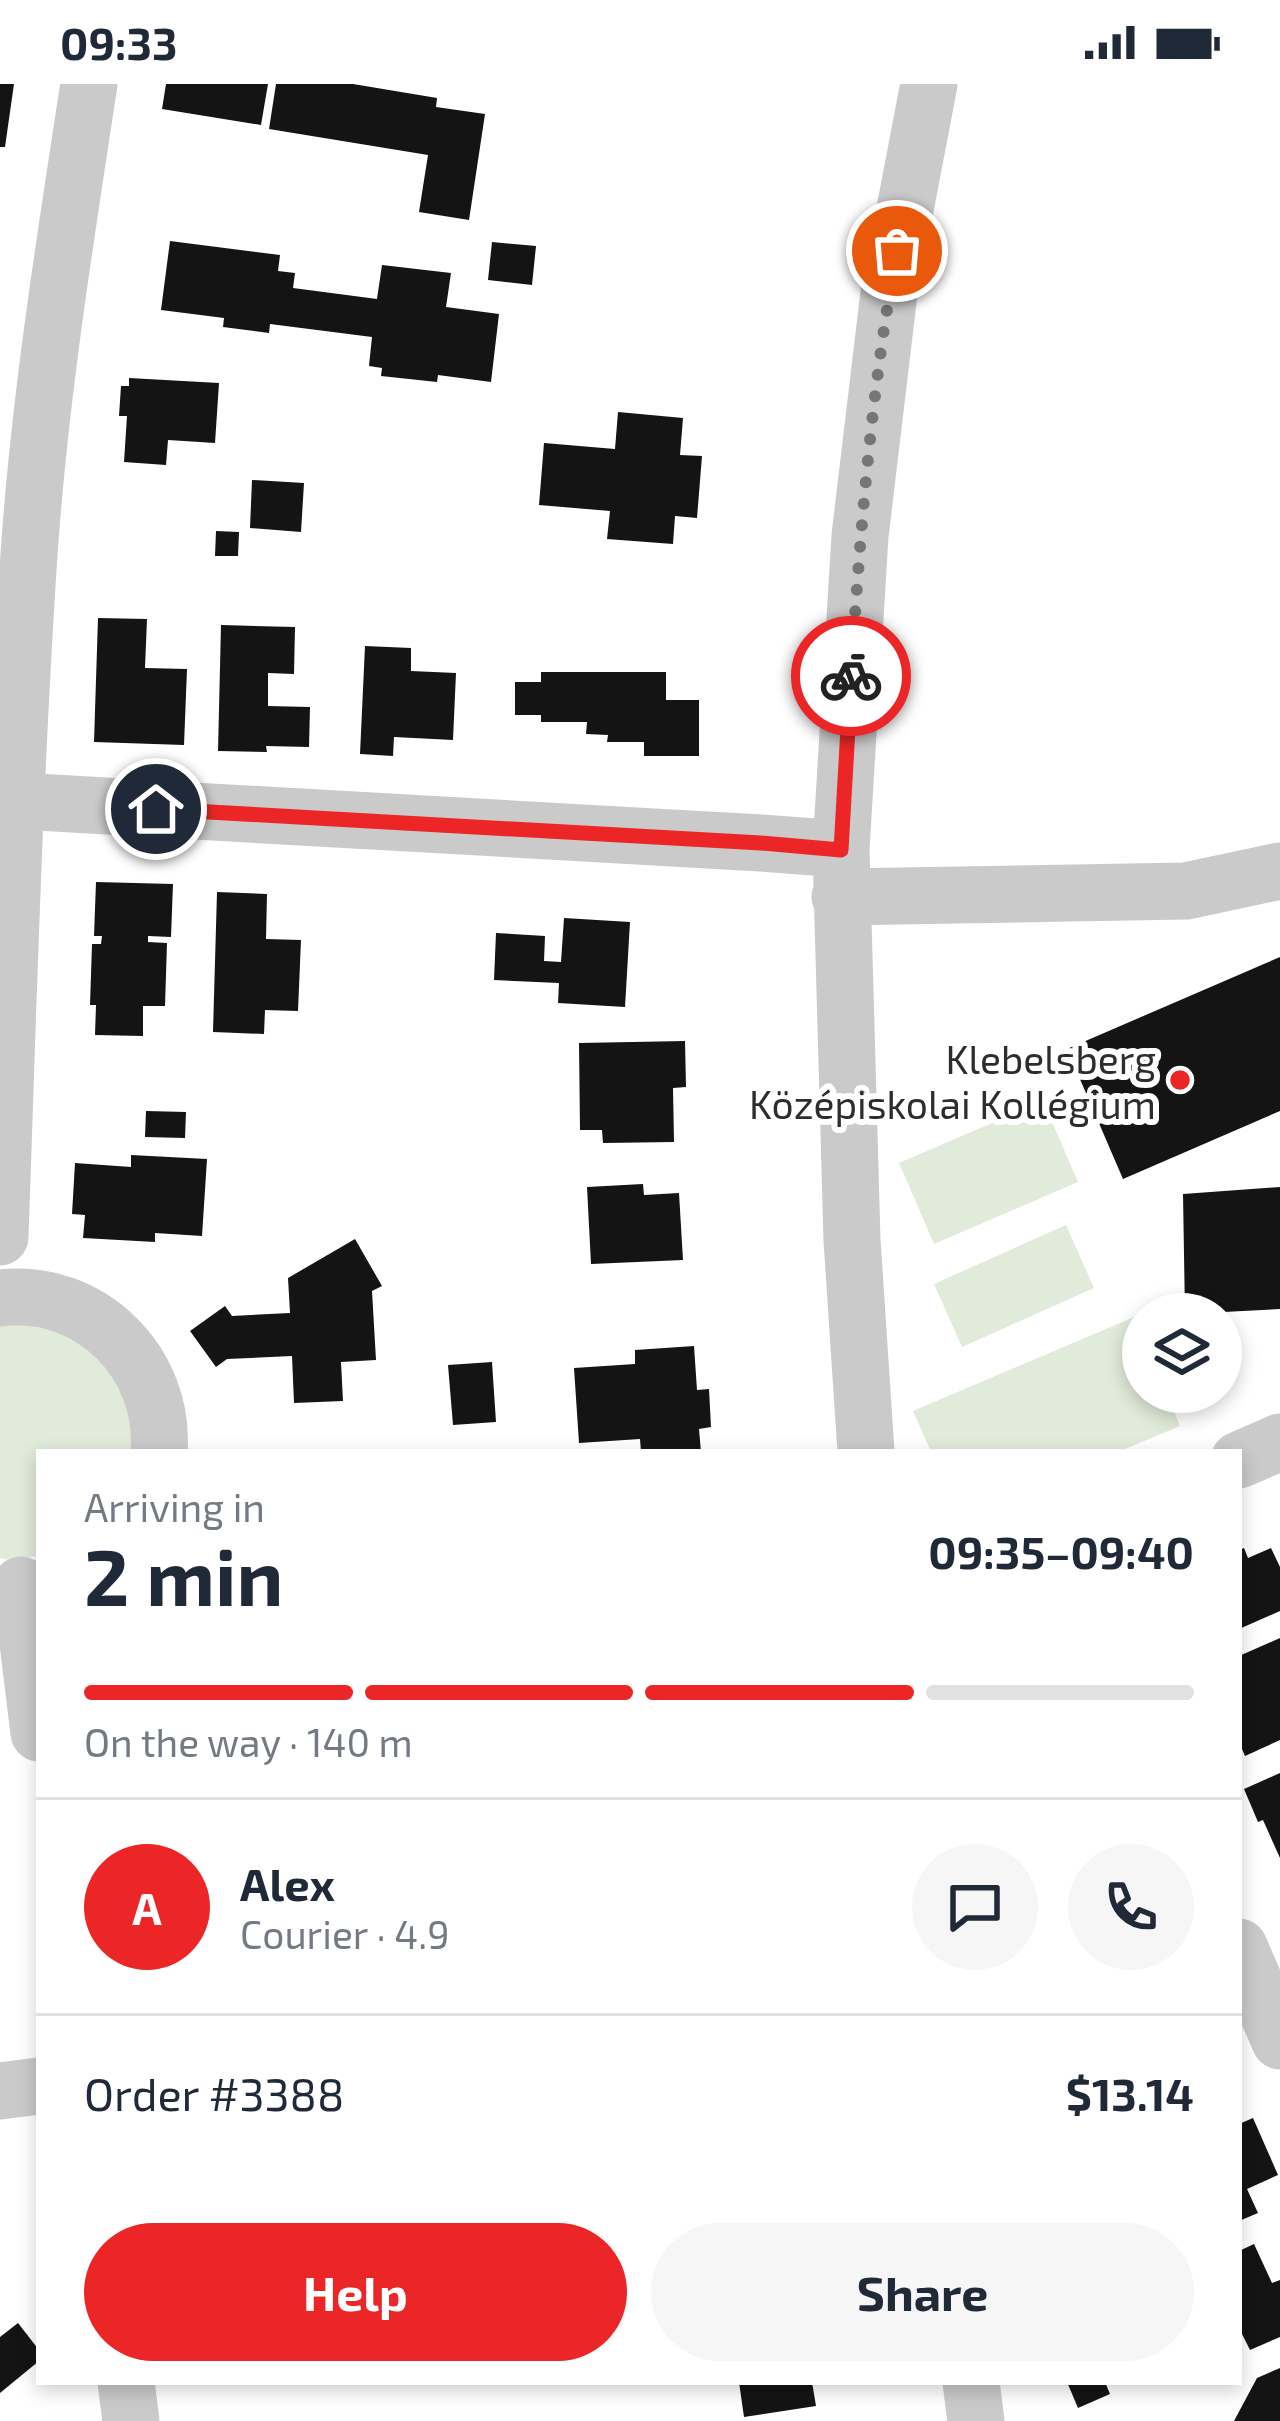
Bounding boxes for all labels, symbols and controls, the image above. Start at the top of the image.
text: 09:33 [60,15,178,69]
pin [846,200,948,302]
icon: bag [864,218,930,284]
courier [791,616,911,736]
icon: bike [818,643,884,709]
pin [105,758,207,860]
icon: home [123,776,189,842]
place label: Klebelsberg Középiskolai Kollégium [749,1035,1156,1127]
marker: Klebelsberg Középiskolai Kollégium [1167,1067,1193,1093]
map controls [1122,1293,1242,1413]
button: layers [1122,1293,1242,1413]
text: Arriving in [84,1483,265,1530]
text: 09:35–09:40 [928,1524,1194,1578]
text: 2 min [84,1528,283,1622]
text: On the way · 140 m [84,1718,413,1765]
button: chat [912,1844,1038,1970]
button: phone [1068,1844,1194,1970]
text: Alex [240,1856,335,1910]
text: A [132,1880,162,1934]
text: Courier · 4.9 [240,1910,450,1957]
text: Order #3388 [84,2066,344,2120]
text: $13.14 [1066,2066,1194,2120]
button: Help [84,2223,627,2361]
button: Share [651,2223,1194,2361]

